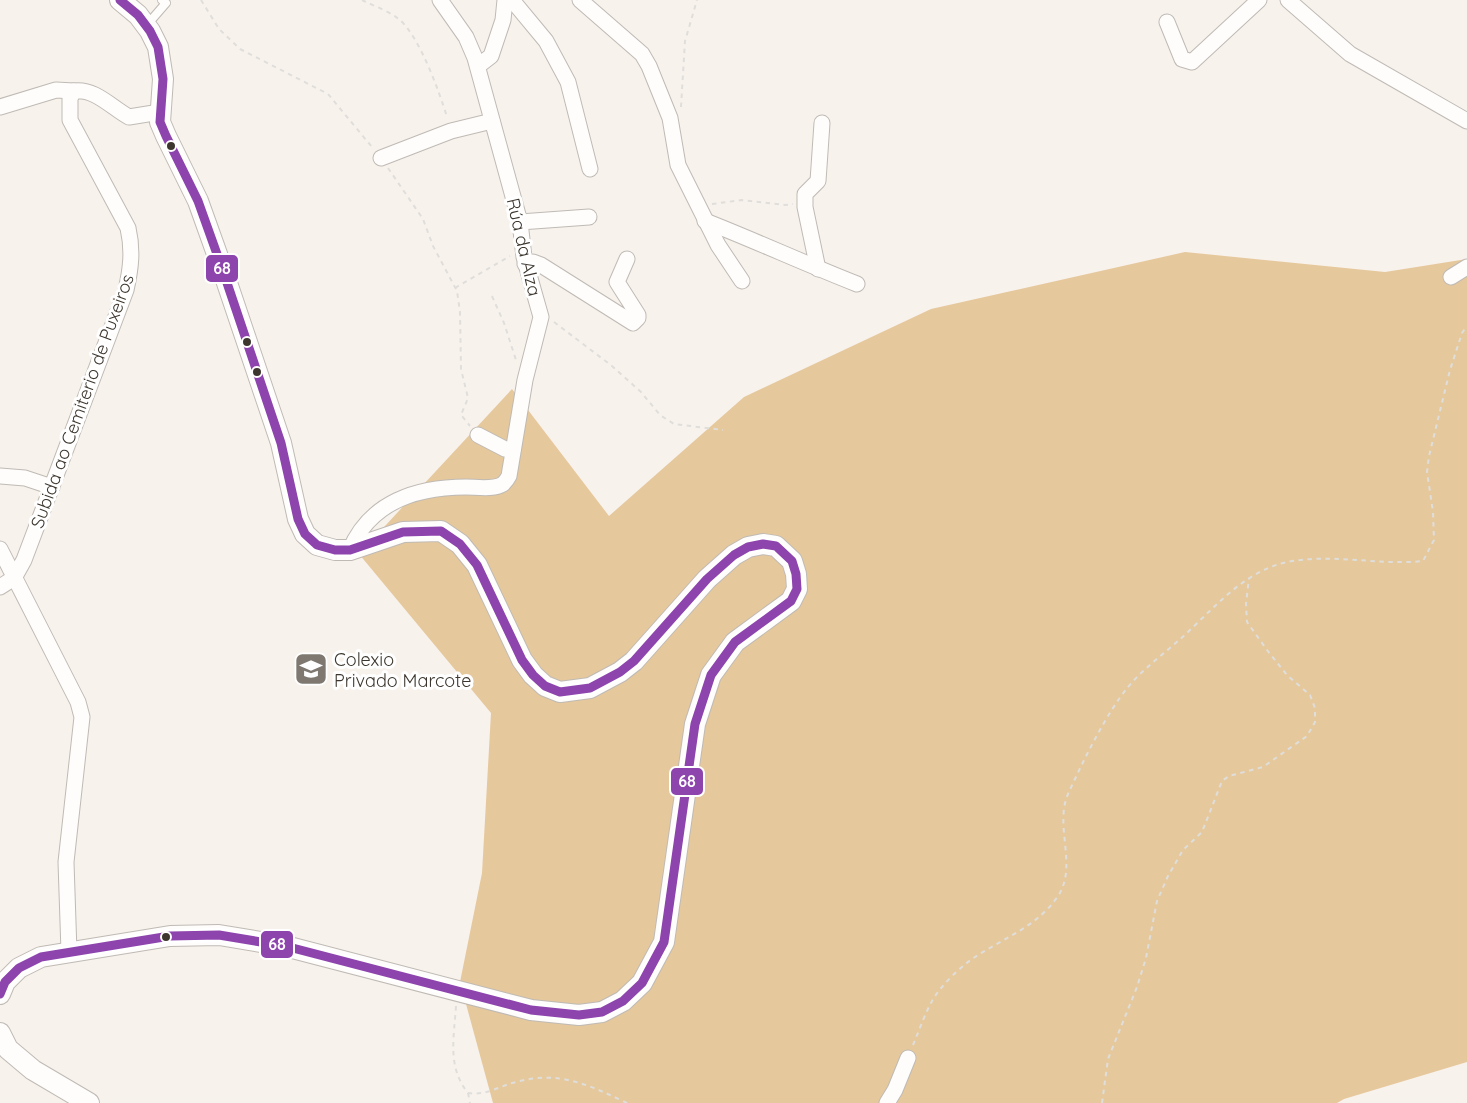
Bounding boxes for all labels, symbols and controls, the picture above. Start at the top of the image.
unlabelled marker [165,140,177,152]
street label: Rúa da Alza [502,196,546,298]
line badge: 68 [205,254,239,283]
text: 68 [213,258,231,278]
street label: Subida ao Cemiterio de Puxeiros [25,271,139,531]
unlabelled marker [241,336,253,348]
unlabelled marker [251,366,263,378]
place label: Colexio Privado Marcote [334,648,471,692]
school or university icon: Colexio Privado Marcote [293,651,329,687]
line badge: 68 [670,767,704,796]
text: 68 [678,771,696,791]
line badge: 68 [260,930,294,959]
unlabelled marker [160,931,172,943]
text: 68 [268,934,286,954]

